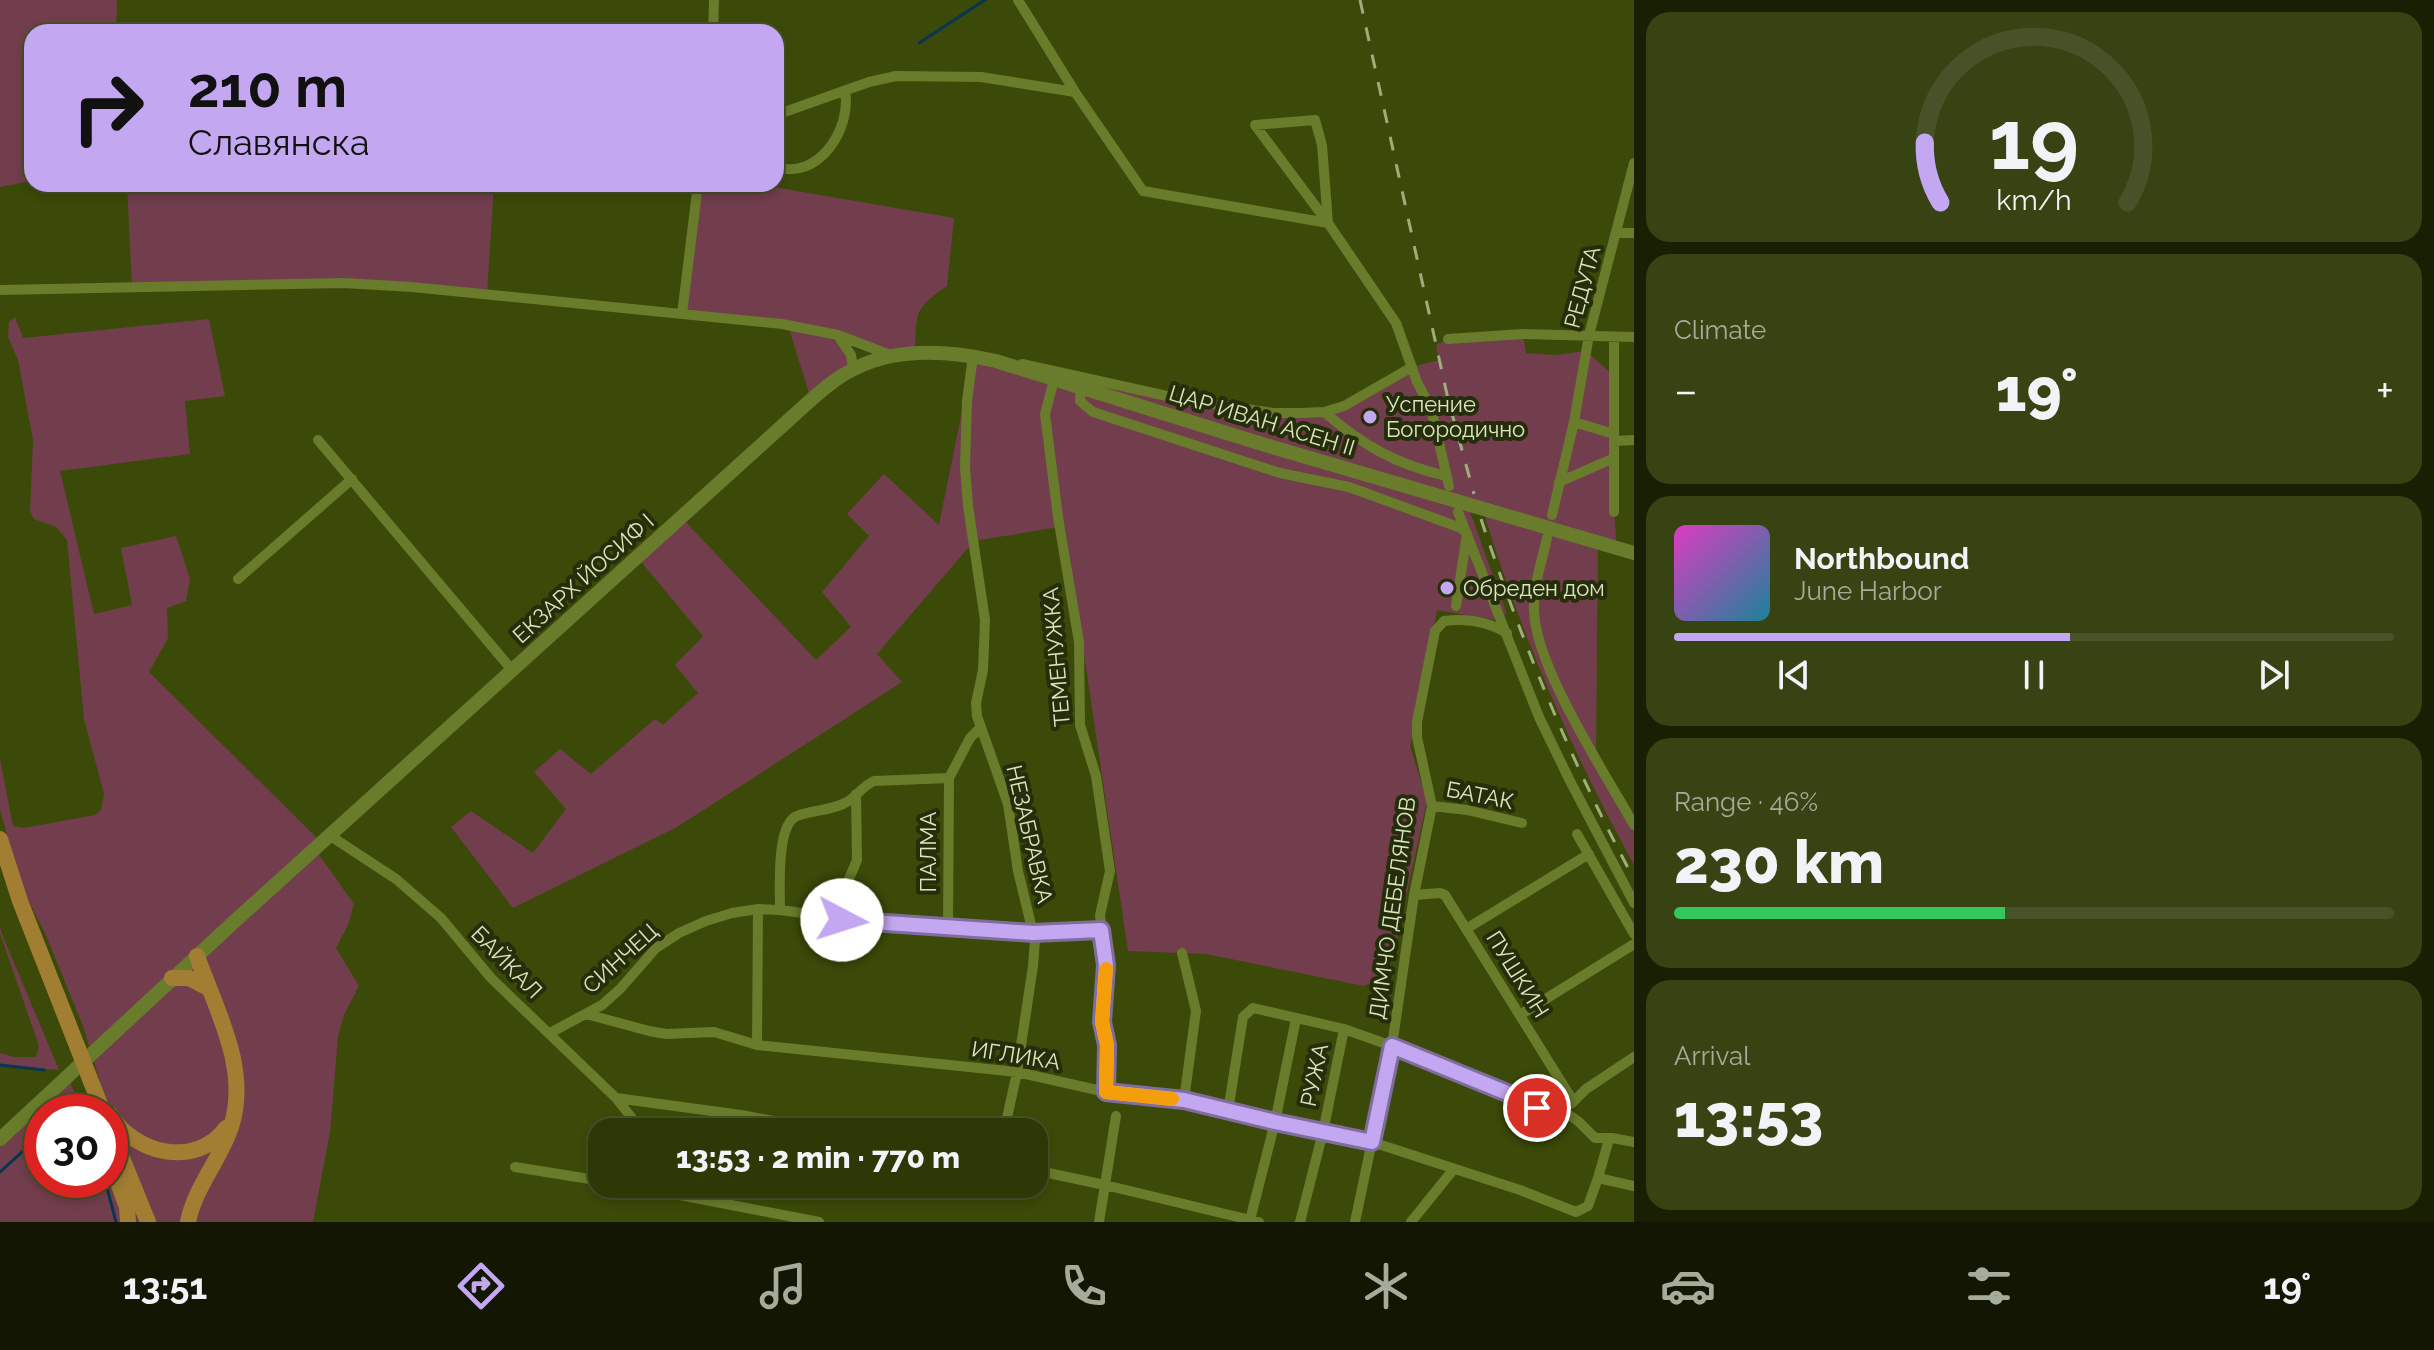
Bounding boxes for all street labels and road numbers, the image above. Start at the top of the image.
street label: РЕДУТА [1559,243,1605,331]
street label: ЦАР ИВАН АСЕН II [1166,379,1358,461]
street label: ЕКЗАРХ ЙОСИФ I [507,508,659,648]
street label: ТЕМЕНУЖКА [1037,586,1075,728]
street label: НЕЗАБРАВКА [1001,762,1059,906]
street label: БАТАК [1444,776,1516,814]
street label: ДИМЧО ДЕБЕЛЯНОВ [1364,795,1420,1021]
street label: ПАЛМА [915,812,941,892]
street label: СИНЧЕЦ [577,918,663,998]
street label: БАЙКАЛ [466,920,548,1004]
street label: ПУШКИН [1481,926,1555,1022]
street label: ИГЛИКА [970,1035,1062,1075]
street label: РУЖА [1295,1041,1333,1109]

